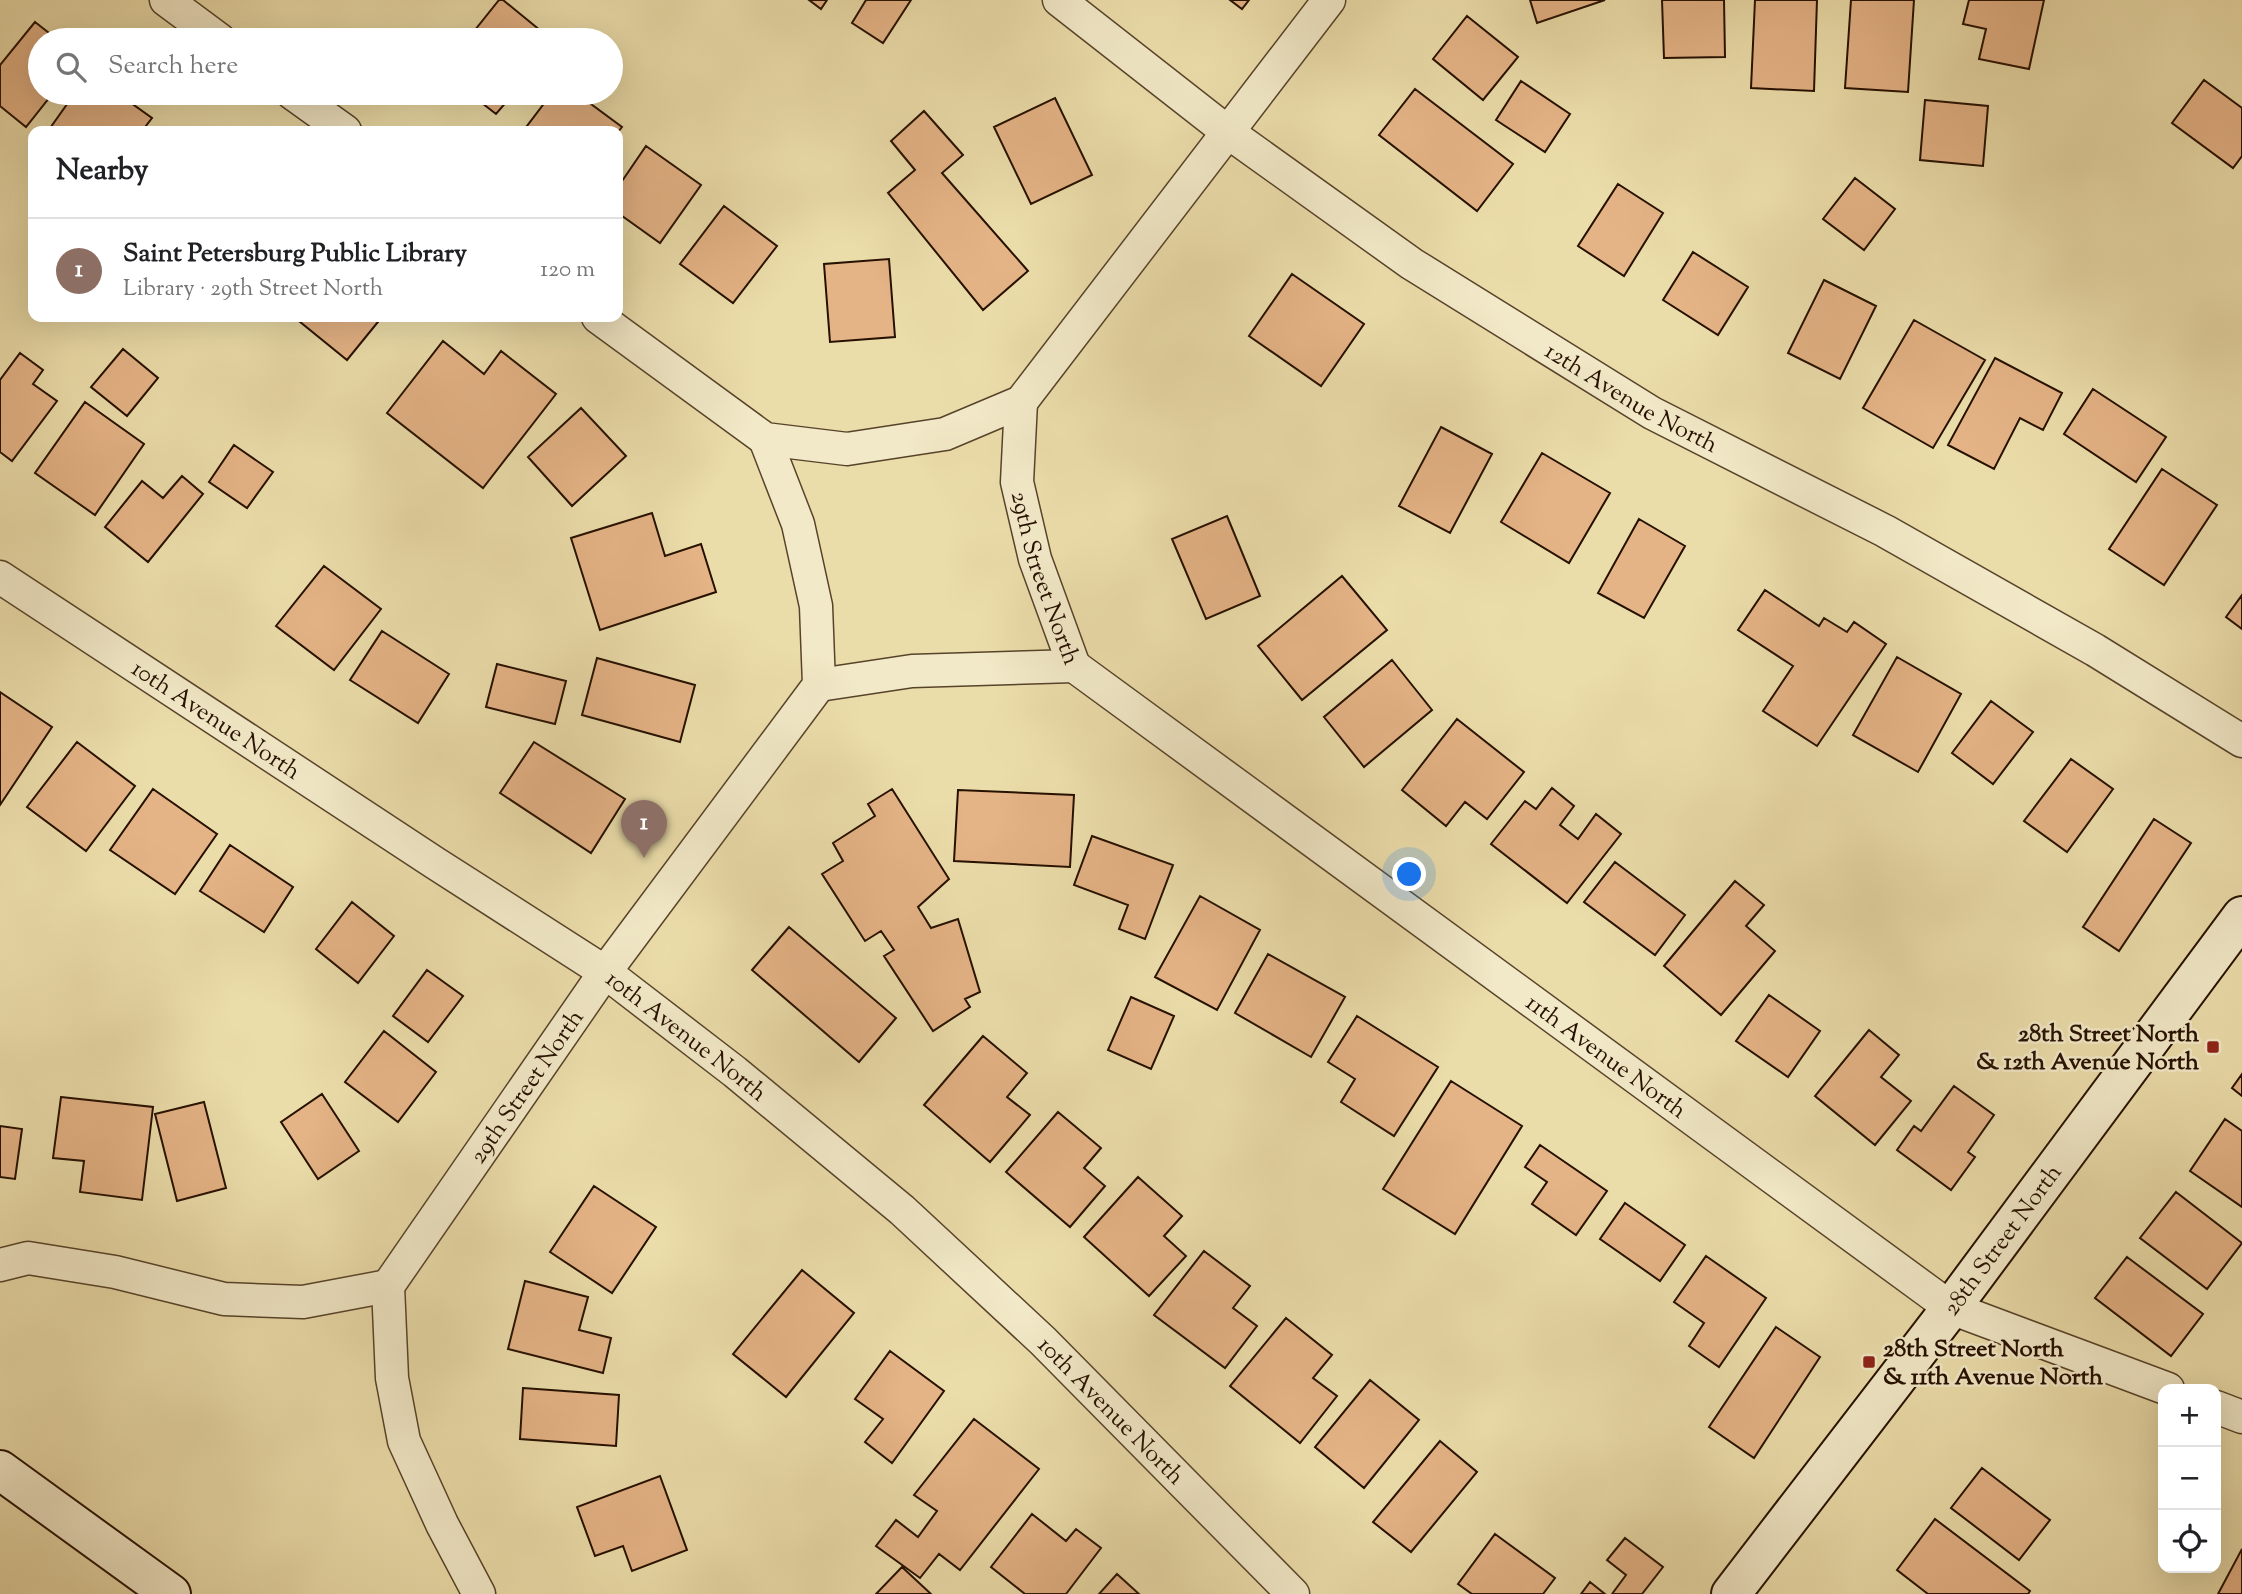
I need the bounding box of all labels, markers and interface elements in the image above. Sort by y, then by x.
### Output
search box [28,28,623,105]
icon: search [52,48,90,86]
text: Search here [108,48,238,85]
text: Nearby [56,150,148,193]
text: Saint Petersburg Public Library [123,236,467,273]
text: 1 [75,254,83,287]
text: 120 m [540,254,595,287]
text: Library · 29th Street North [123,273,383,306]
street label: 12th Avenue North [1537,335,1723,463]
street label: 29th Street North [1001,488,1087,670]
street label: 10th Avenue North [124,653,307,789]
pin: 1 [621,800,667,858]
your location [1392,857,1426,891]
street label: 10th Avenue North [598,963,774,1111]
street label: 11th Avenue North [1518,987,1693,1128]
street label: 29th Street North [462,1003,593,1171]
place label: 28th Street North & 12th Avenue North [1976,1018,2200,1080]
marker: 28th Street North & 12th Avenue North [2205,1039,2221,1055]
street label: 28th Street North [1936,1158,2071,1324]
street label: 10th Avenue North [1029,1330,1191,1494]
place label: 28th Street North & 11th Avenue North [1883,1333,2104,1395]
marker: 28th Street North & 11th Avenue North [1861,1354,1877,1370]
map controls [2158,1384,2221,1573]
button: + [2158,1384,2221,1447]
button: − [2158,1447,2221,1510]
button: locate [2158,1510,2221,1573]

